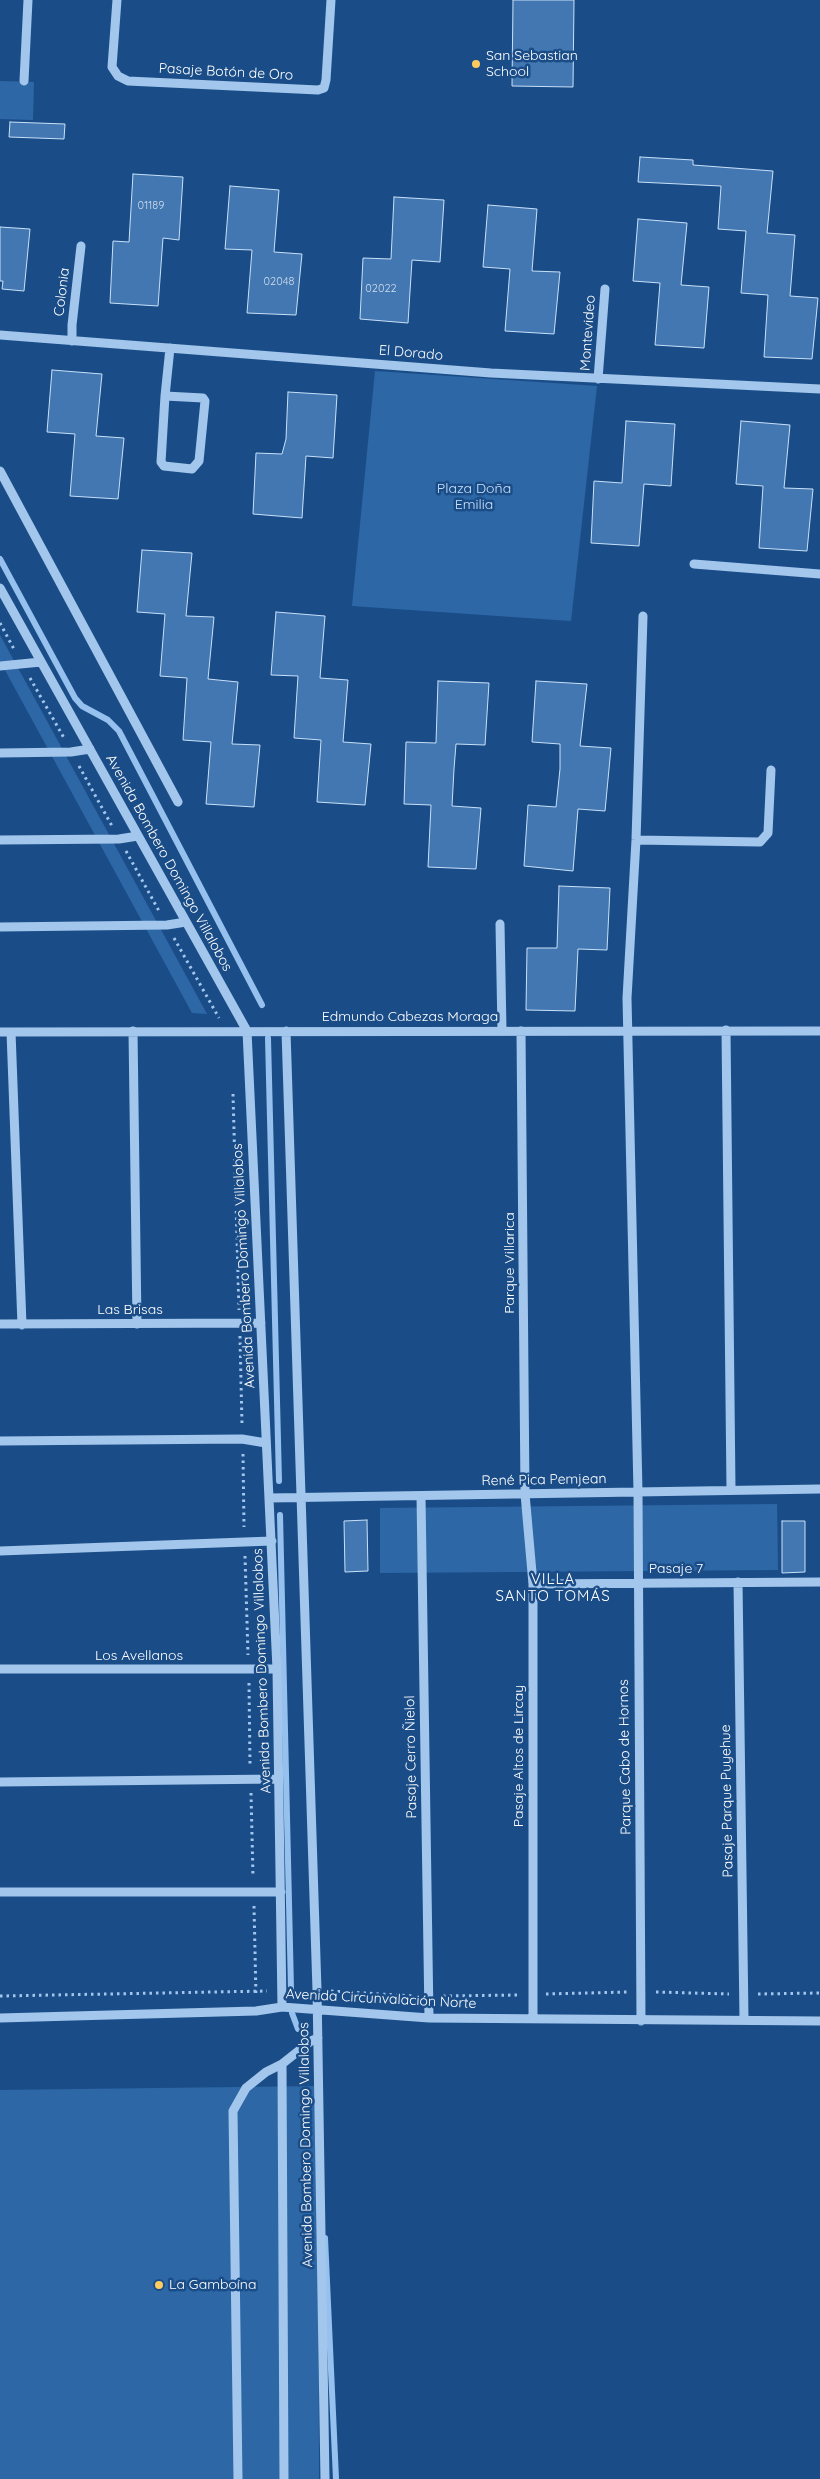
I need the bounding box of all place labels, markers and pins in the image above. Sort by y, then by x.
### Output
place label: San Sebastian School [486,48,578,80]
marker: San Sebastian School [470,58,482,70]
place label: La Gamboína [169,2277,256,2293]
marker: La Gamboína [153,2279,165,2291]

